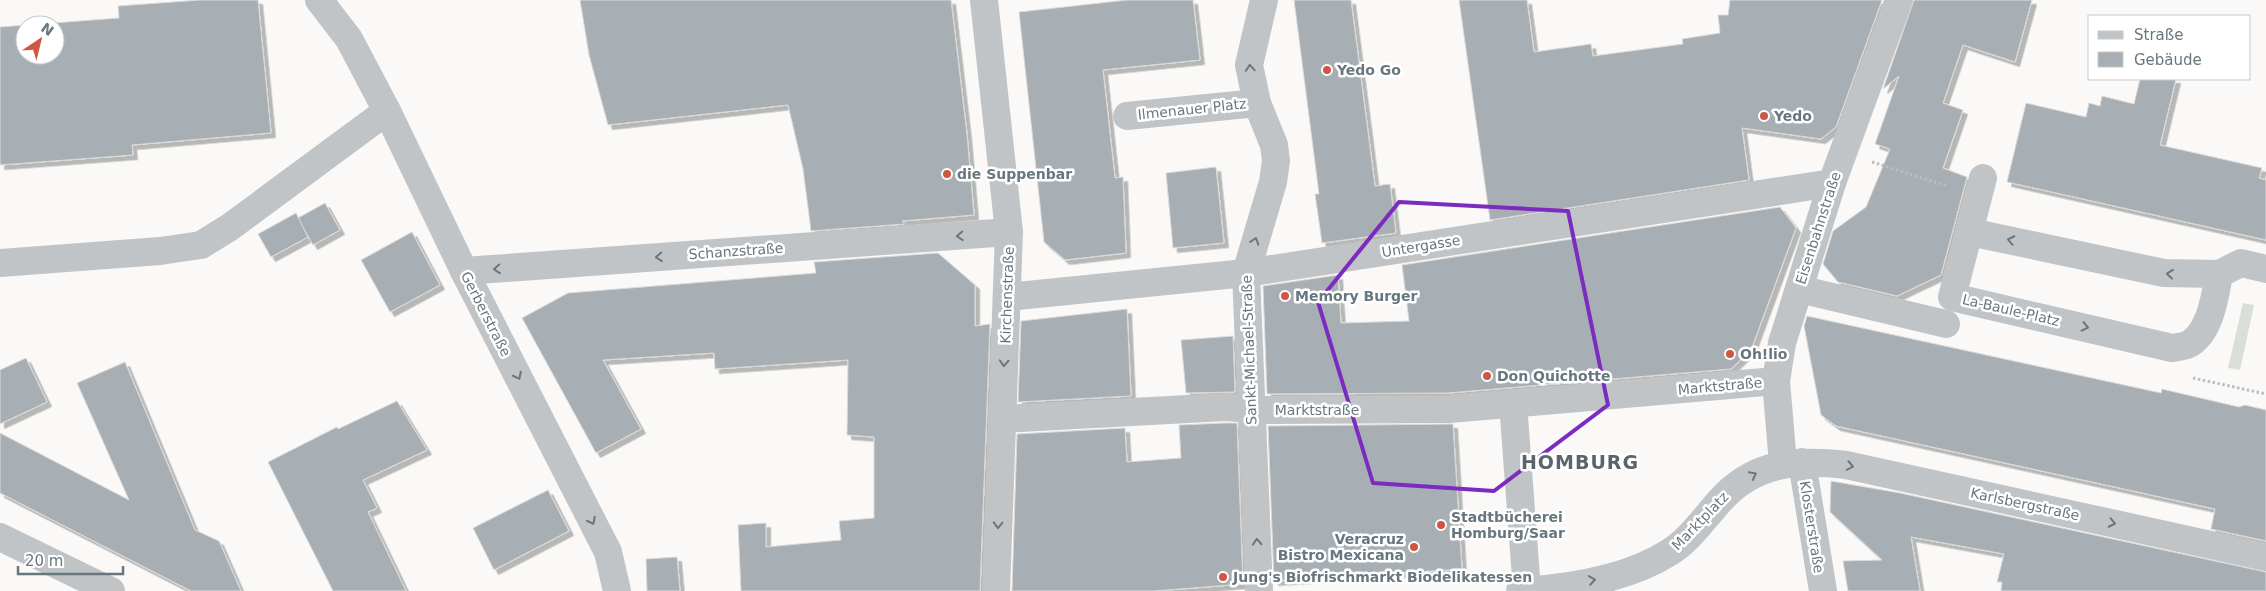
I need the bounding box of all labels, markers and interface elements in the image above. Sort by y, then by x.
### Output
north arrow [15,15,65,65]
legend [2088,15,2251,80]
text: N [38,19,57,39]
text: Straße [2134,26,2183,44]
text: Gebäude [2134,51,2202,69]
place label: Yedo Go [1336,62,1401,78]
one-way arrow [1245,64,1256,72]
marker: Yedo Go [1321,64,1333,76]
street label: Ilmenauer Platz [1137,95,1247,123]
place label: Yedo [1773,108,1812,124]
marker: Yedo [1758,110,1770,122]
place label: die Suppenbar [957,166,1072,182]
marker: die Suppenbar [941,168,953,180]
street label: Eisenbahnstraße [1792,170,1844,286]
one-way arrow [956,230,964,241]
street label: Untergasse [1381,232,1461,260]
one-way arrow [2007,236,2015,246]
one-way arrow [1249,238,1259,246]
street label: Schanzstraße [688,240,784,262]
street label: Kirchenstraße [997,246,1017,344]
one-way arrow [654,251,662,262]
one-way arrow [492,263,500,274]
street label: Gerberstraße [458,269,514,359]
one-way arrow [2166,269,2174,280]
street label: Sankt-Michael-Straße [1238,275,1260,425]
place label: Memory Burger [1295,288,1418,304]
marker: Memory Burger [1279,290,1291,302]
street label: La-Baule-Platz [1961,291,2061,329]
one-way arrow [2080,322,2089,332]
place label: Oh!lio [1740,346,1788,362]
marker: Oh!lio [1724,348,1736,360]
one-way arrow [999,359,1010,367]
place label: Don Quichotte [1497,368,1611,384]
marker: Don Quichotte [1481,370,1493,382]
one-way arrow [512,371,522,380]
street label: Marktstraße [1677,374,1763,398]
street label: Marktstraße [1275,402,1359,418]
district label: HOMBURG [1521,451,1639,473]
one-way arrow [1846,460,1855,471]
one-way arrow [1748,471,1757,481]
street label: Klosterstraße [1797,480,1827,574]
street label: Karlsbergstraße [1969,485,2081,523]
street label: Marktplatz [1668,489,1732,553]
place label: Stadtbücherei Homburg/Saar [1451,509,1565,541]
one-way arrow [586,516,596,525]
one-way arrow [2107,517,2116,528]
marker: Stadtbücherei Homburg/Saar [1435,519,1447,531]
one-way arrow [993,522,1003,530]
place label: Veracruz Bistro Mexicana [1278,531,1404,563]
one-way arrow [1251,538,1262,546]
marker: Veracruz Bistro Mexicana [1408,541,1420,553]
scale bar [18,544,122,576]
text: 20 m [25,552,63,570]
place label: Jung's Biofrischmarkt Biodelikatessen [1232,569,1532,585]
marker: Jung's Biofrischmarkt Biodelikatessen [1217,571,1229,583]
one-way arrow [1588,576,1597,586]

